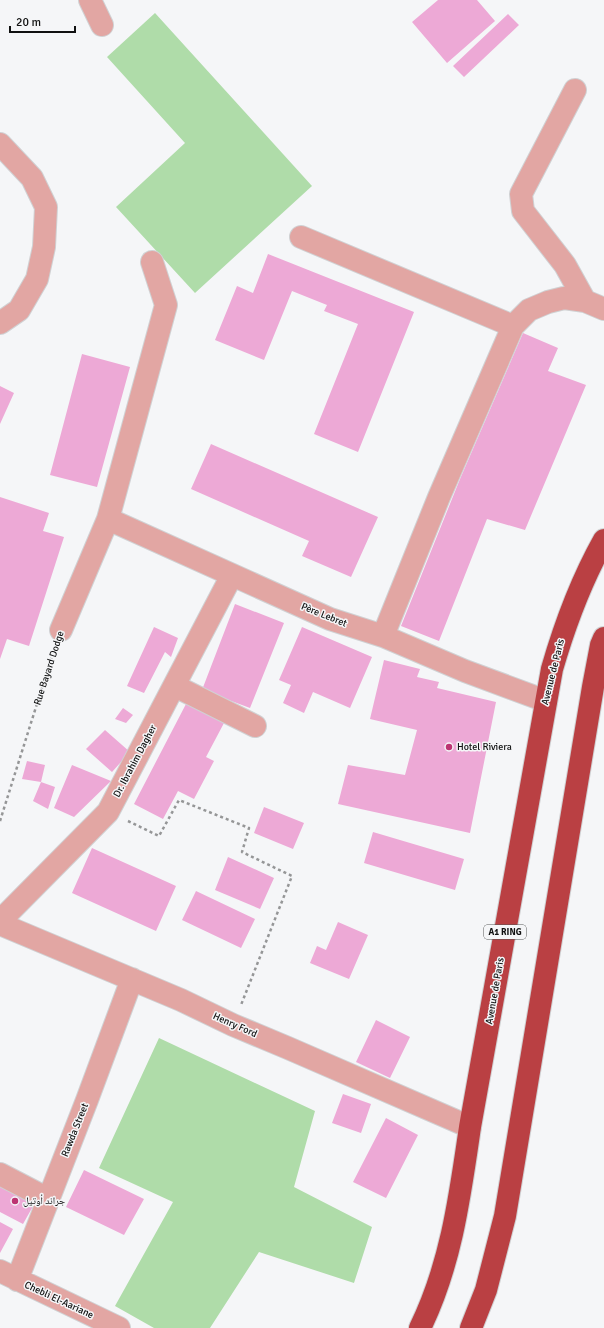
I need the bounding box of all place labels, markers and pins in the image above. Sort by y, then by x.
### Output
place label: Hotel Riviera [457,741,512,753]
marker: Hotel Riviera [444,742,454,752]
place label: جراند أوتيل [23,1194,66,1207]
marker: جراند أوتيل [10,1196,20,1206]

